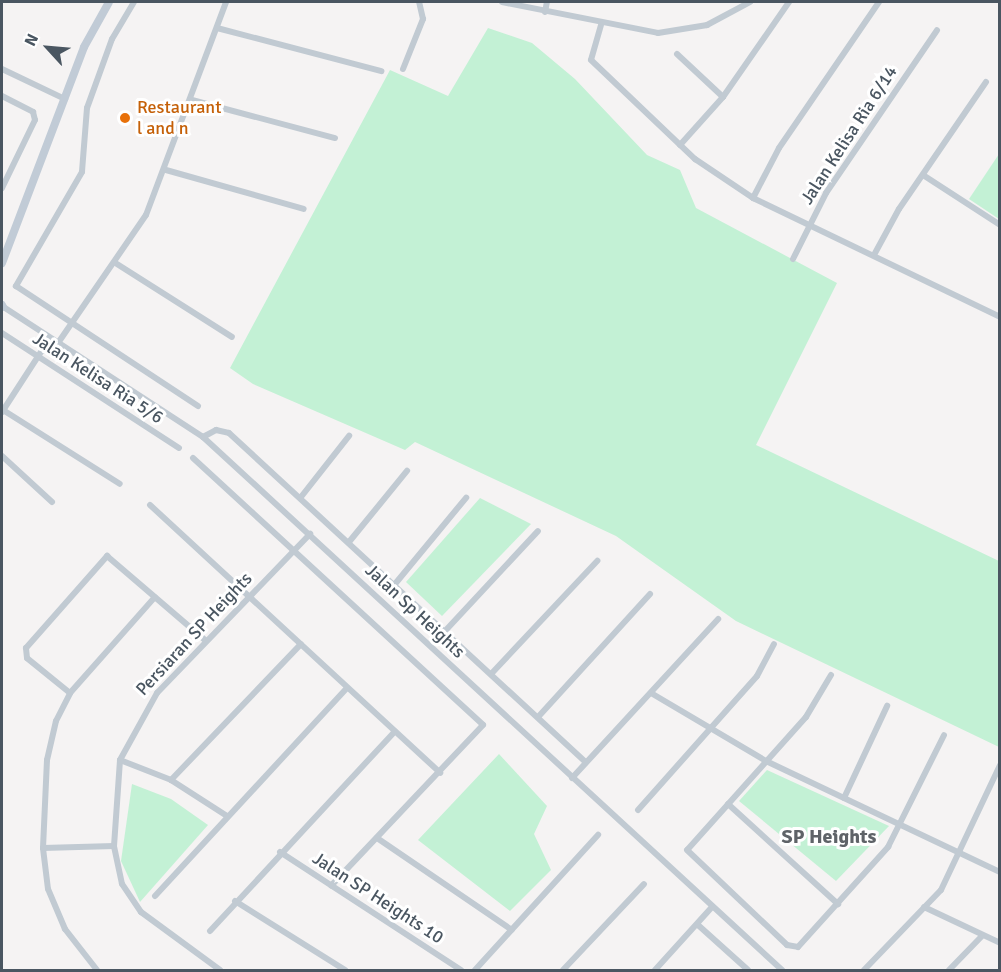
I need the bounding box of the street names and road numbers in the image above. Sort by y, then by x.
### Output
street label: Jalan Kelisa Ria 6/14 [796,62,902,208]
street label: Jalan Kelisa Ria 5/6 [29,328,167,428]
street label: Jalan Sp Heights [361,559,469,663]
street label: Persiaran SP Heights [131,568,257,700]
street label: Jalan SP Heights 10 [308,848,448,948]

